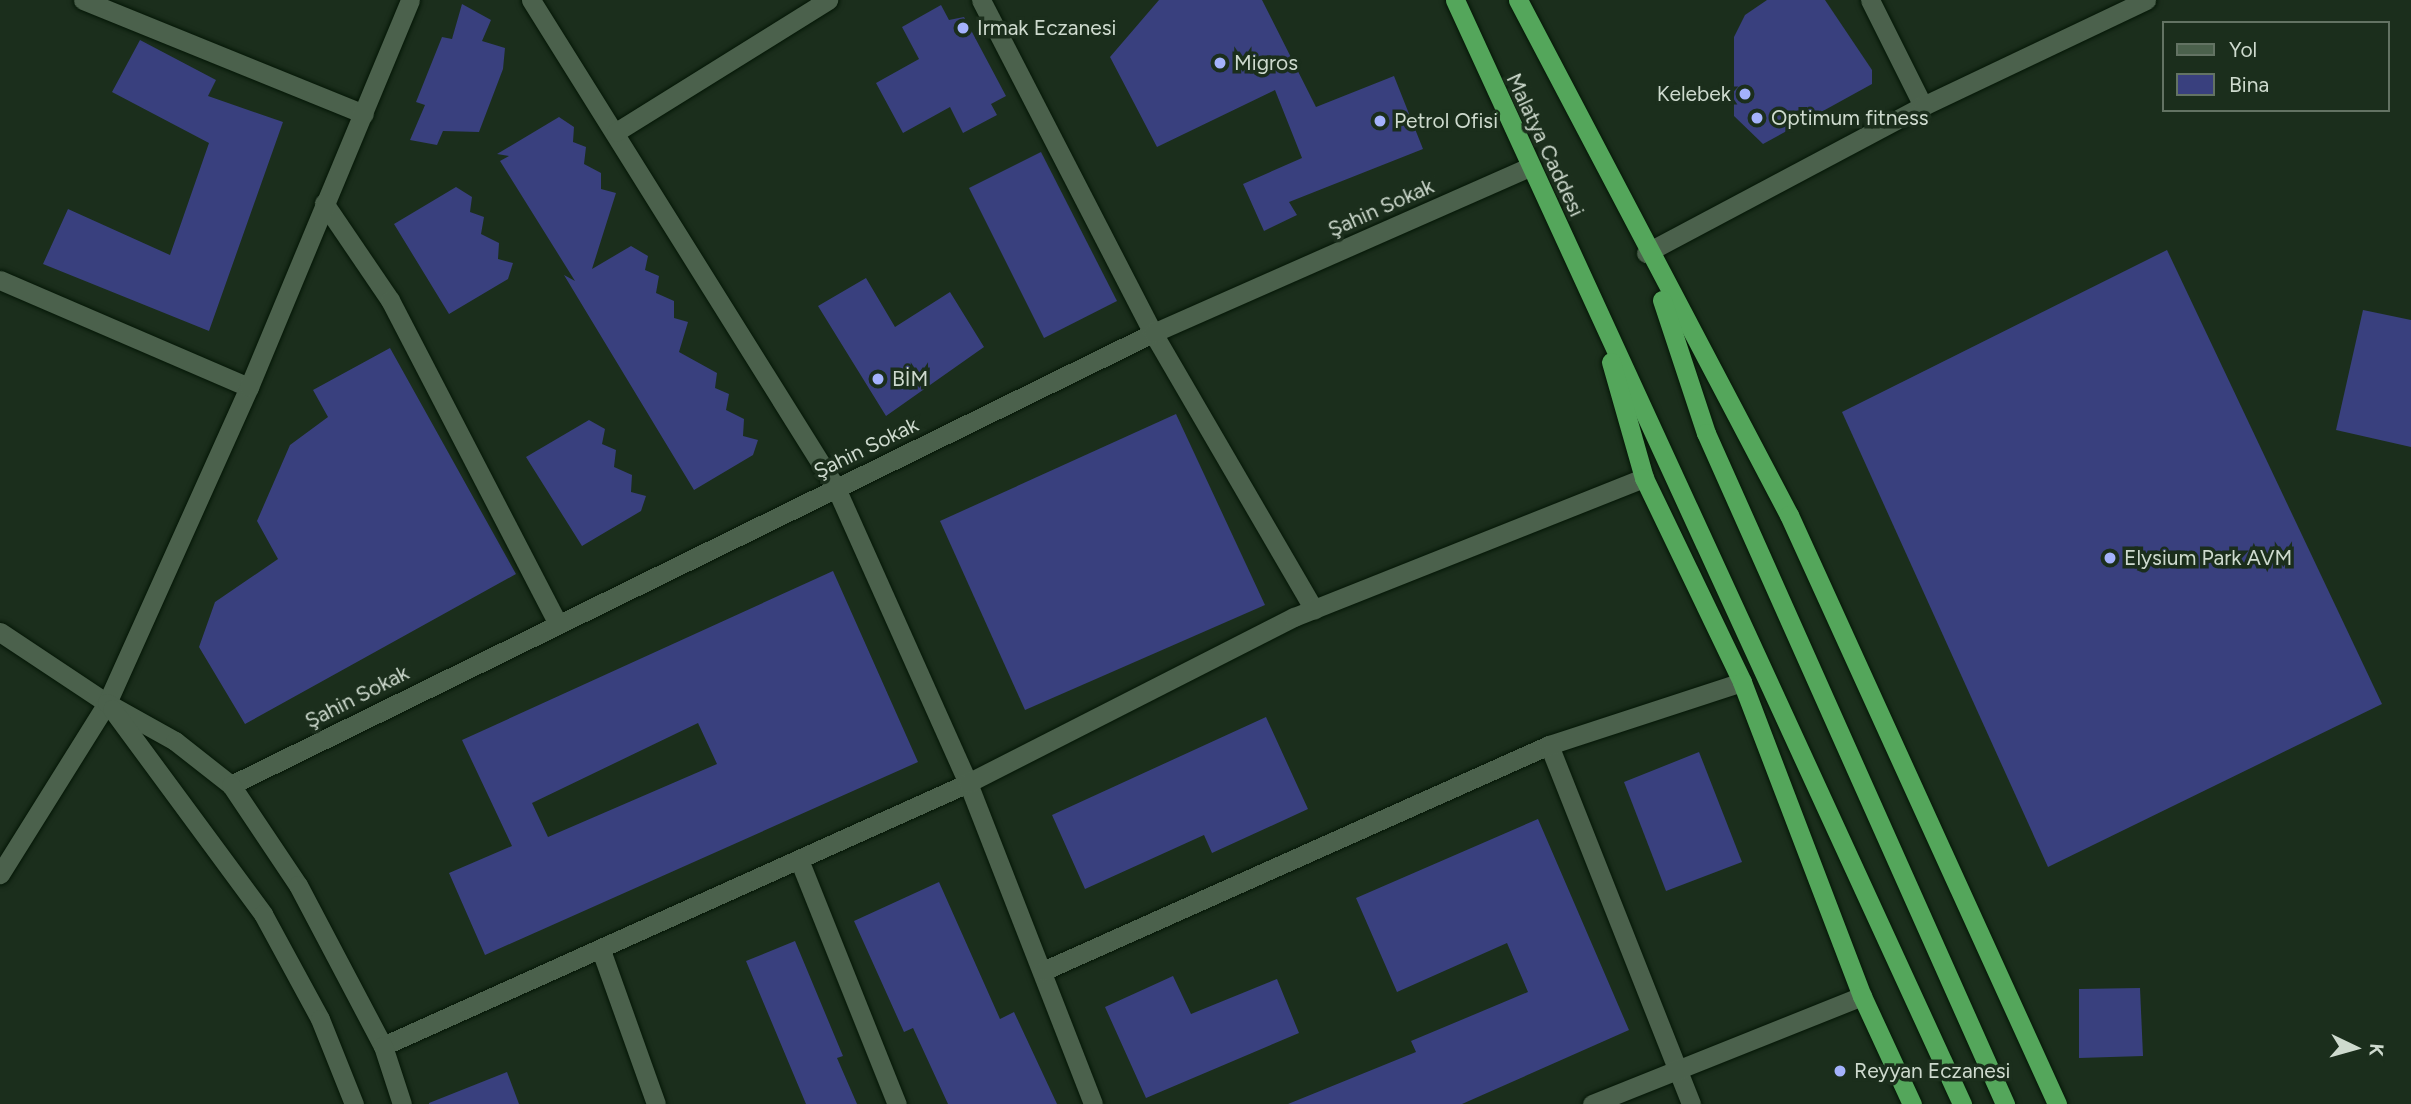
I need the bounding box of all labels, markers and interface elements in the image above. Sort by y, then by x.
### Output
place label: Irmak Eczanesi [977,15,1116,41]
marker: Irmak Eczanesi [955,20,971,36]
legend [2162,21,2390,112]
text: Yol [2229,37,2257,62]
place label: Migros [1234,50,1298,76]
marker: Migros [1212,55,1228,71]
street label: Malatya Caddesi [1501,69,1589,221]
text: Bina [2229,72,2269,97]
place label: Kelebek [1657,81,1731,107]
marker: Kelebek [1737,86,1753,102]
place label: Optimum fitness [1771,105,1928,131]
place label: Petrol Ofisi [1394,108,1498,134]
marker: Optimum fitness [1749,110,1765,126]
marker: Petrol Ofisi [1372,113,1388,129]
street label: Şahin Sokak [1324,174,1438,242]
place label: BİM [892,366,928,392]
marker: BİM [870,371,886,387]
street label: Şahin Sokak [810,412,922,484]
place label: Elysium Park AVM [2124,545,2292,571]
marker: Elysium Park AVM [2102,550,2118,566]
street label: Şahin Sokak [301,660,413,734]
north arrow [2320,1013,2390,1083]
text: K [2364,1043,2388,1057]
place label: Reyyan Eczanesi [1854,1058,2010,1084]
marker: Reyyan Eczanesi [1832,1063,1848,1079]

